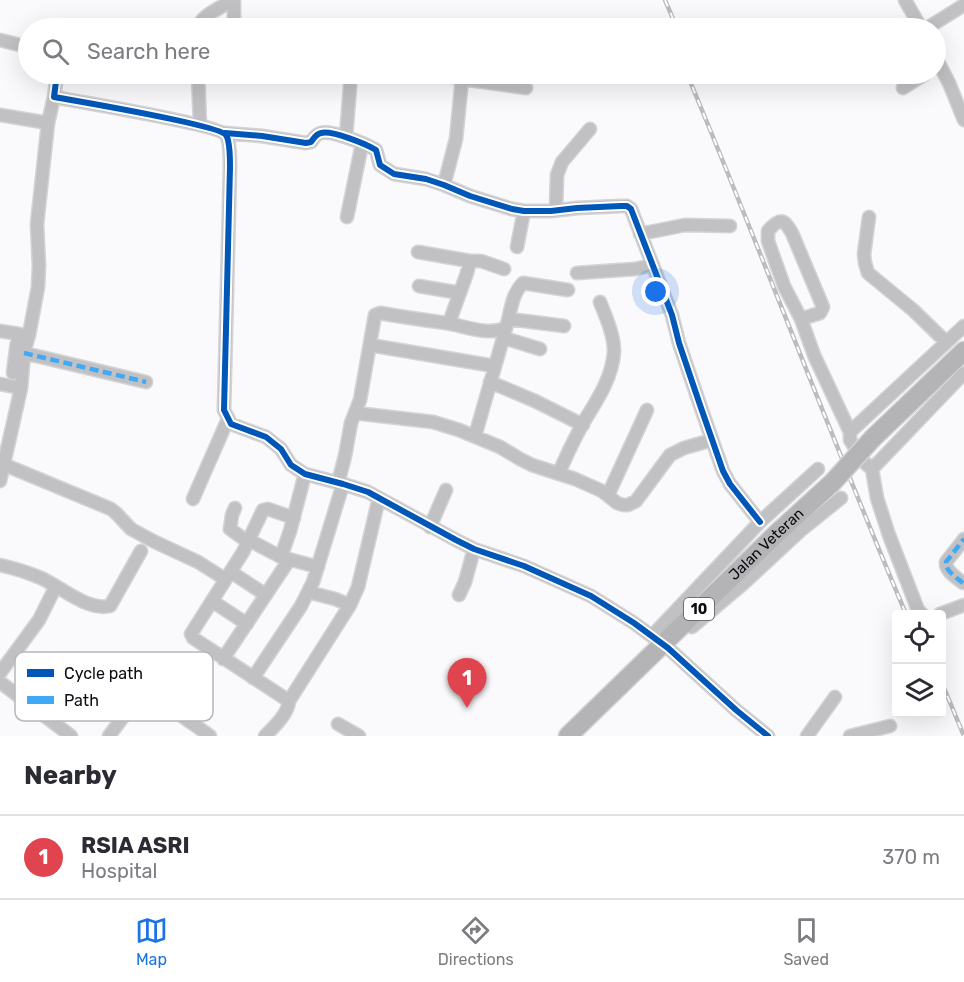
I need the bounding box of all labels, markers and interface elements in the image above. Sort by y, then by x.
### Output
search box [18,18,946,84]
icon: search [39,35,72,68]
text: Search here [87,38,210,65]
your location [641,277,670,306]
street label: Jalan Veteran [725,504,808,584]
road number: 10 [684,598,714,620]
map controls [892,610,946,718]
button: locate [892,610,946,664]
legend [15,652,213,721]
pin: 1 [448,658,486,708]
text: Cycle path [64,664,143,683]
button: layers [892,664,946,718]
text: Path [64,691,99,710]
text: Nearby [24,760,117,791]
text: RSIA ASRI [81,832,190,859]
text: 1 [39,845,48,869]
text: 370 m [882,845,940,869]
text: Hospital [81,859,157,883]
tab: Map [135,914,168,969]
tab: Directions [438,914,514,969]
tab: Saved [783,914,829,969]

